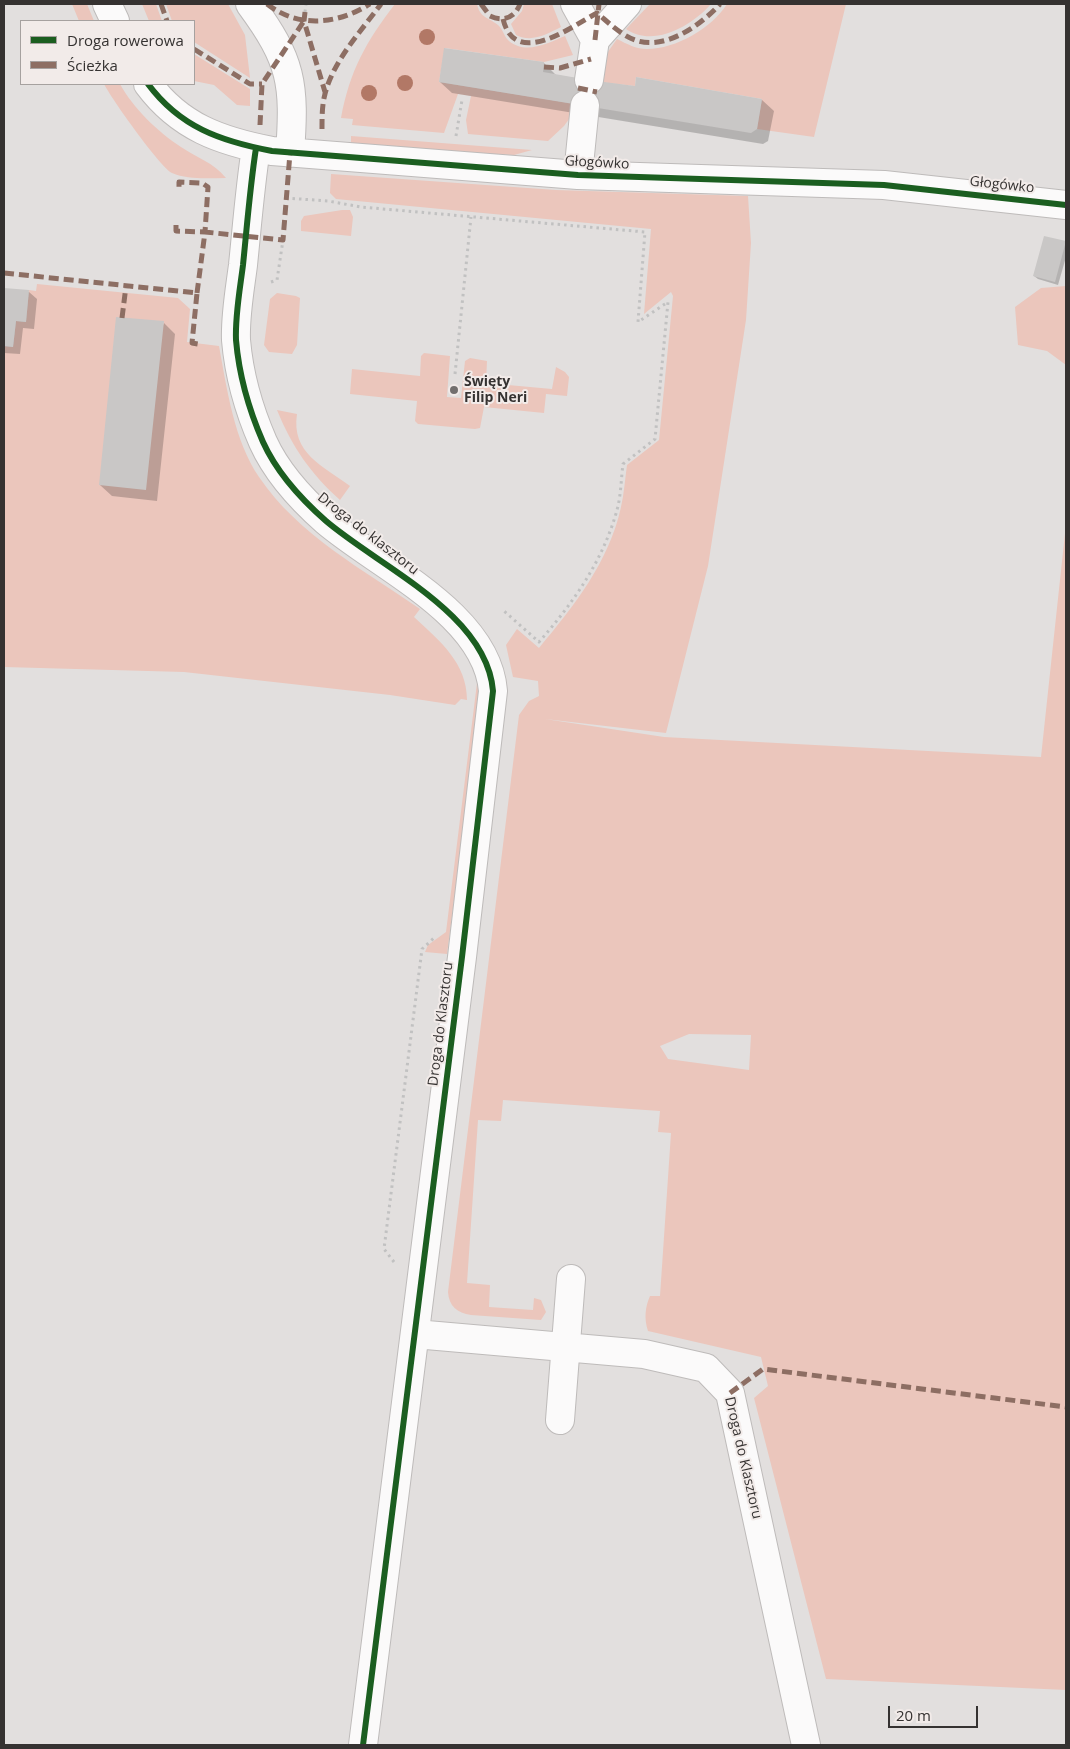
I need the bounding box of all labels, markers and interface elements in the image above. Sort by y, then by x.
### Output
legend [20,20,195,85]
text: Droga rowerowa [67,30,184,50]
text: Ścieżka [67,55,118,75]
street label: Głogówko [564,153,630,173]
street label: Głogówko [969,173,1035,197]
place label: Święty Filip Neri [464,374,527,407]
marker: Święty Filip Neri [448,384,460,396]
street label: Droga do klasztoru [314,489,422,579]
street label: Droga do Klasztoru [425,961,457,1087]
street label: Droga do Klasztoru [721,1395,765,1521]
scale bar [890,1696,980,1728]
text: 20 m [896,1705,931,1725]

